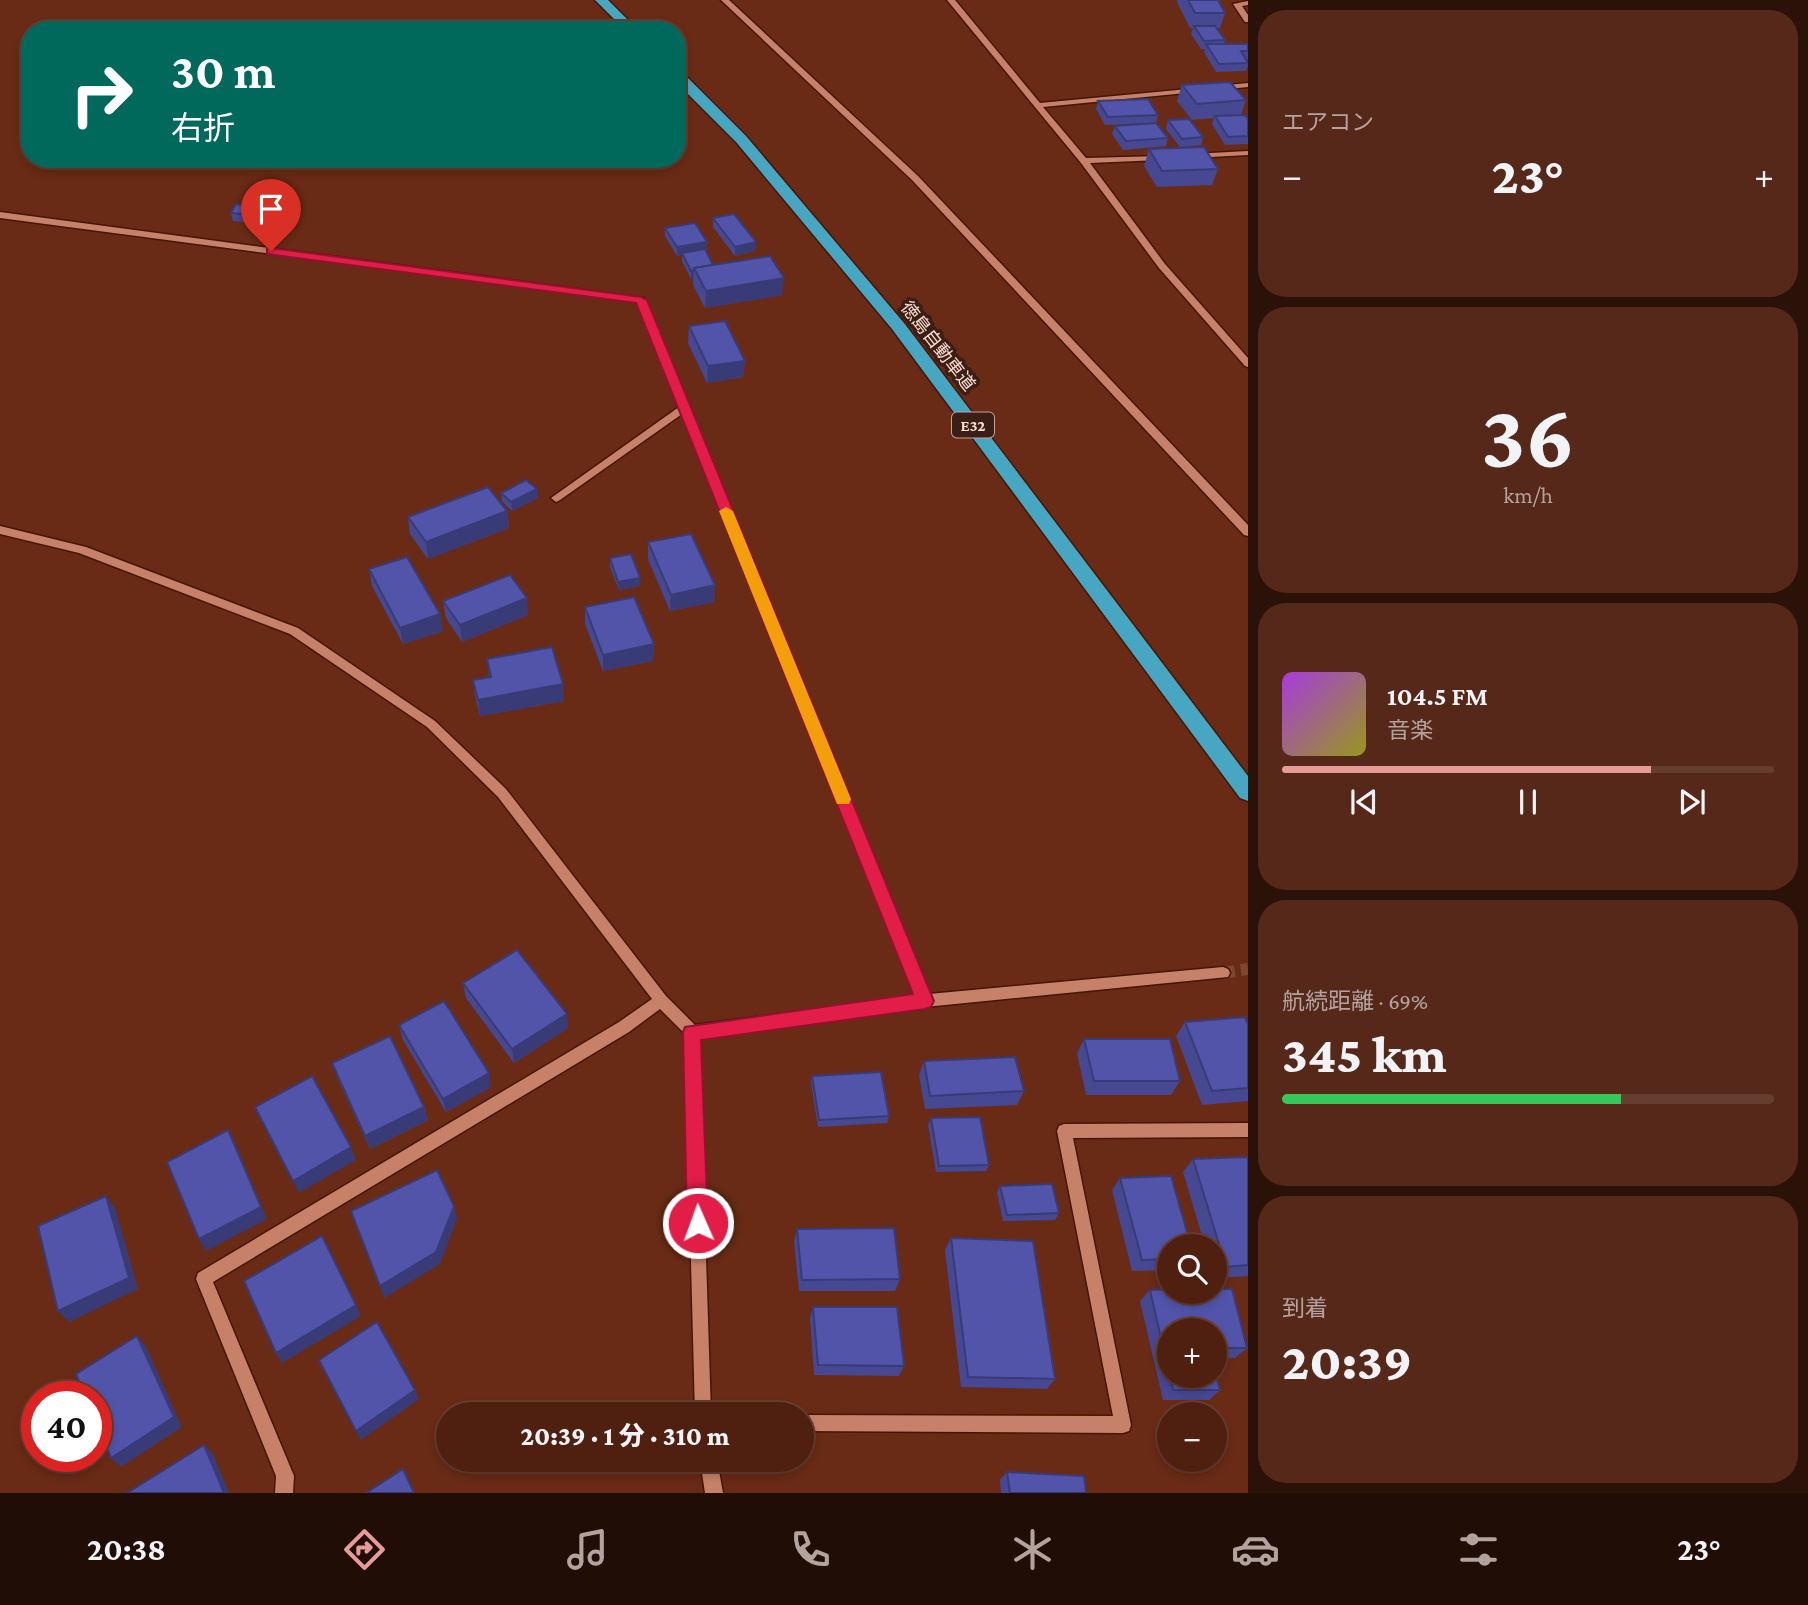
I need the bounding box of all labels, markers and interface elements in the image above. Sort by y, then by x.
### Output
text: 30 m [171,44,276,99]
icon: right [56,49,147,140]
text: エアコン [1282,109,1374,135]
text: 右折 [171,110,235,146]
text: 23° [1492,146,1564,204]
text: − [1282,154,1302,196]
text: + [1754,154,1774,196]
pin [241,179,301,251]
icon: arrive [252,190,290,228]
street label: 徳島自動車道 [897,297,979,395]
text: 36 [1481,385,1575,487]
road number: E32 [952,412,994,438]
text: km/h [1503,482,1553,508]
text: 104.5 FM [1387,682,1488,711]
text: 音楽 [1387,717,1433,743]
icon: previous [1345,783,1383,821]
icon: pause [1509,783,1547,821]
icon: next [1673,783,1711,821]
text: 航続距離 · 69% [1282,988,1428,1014]
text: 345 km [1282,1025,1446,1083]
position arrow [661,1186,735,1260]
map controls [1157,1234,1227,1472]
button: search [1157,1234,1227,1304]
text: 到着 [1282,1295,1328,1321]
button: + [1157,1318,1227,1388]
text: 20:39 [1282,1332,1412,1390]
speed limit sign: 40 [21,1381,112,1472]
button: − [1157,1402,1227,1472]
text: 20:39 · 1 分 · 310 m [520,1422,730,1451]
icon: directions [340,1525,389,1574]
icon: music [563,1525,612,1574]
icon: phone [786,1525,835,1574]
icon: climate [1008,1525,1057,1574]
icon: car [1231,1525,1280,1574]
icon: filters [1454,1525,1503,1574]
text: 20:38 [87,1531,166,1567]
text: 23° [1677,1531,1721,1567]

